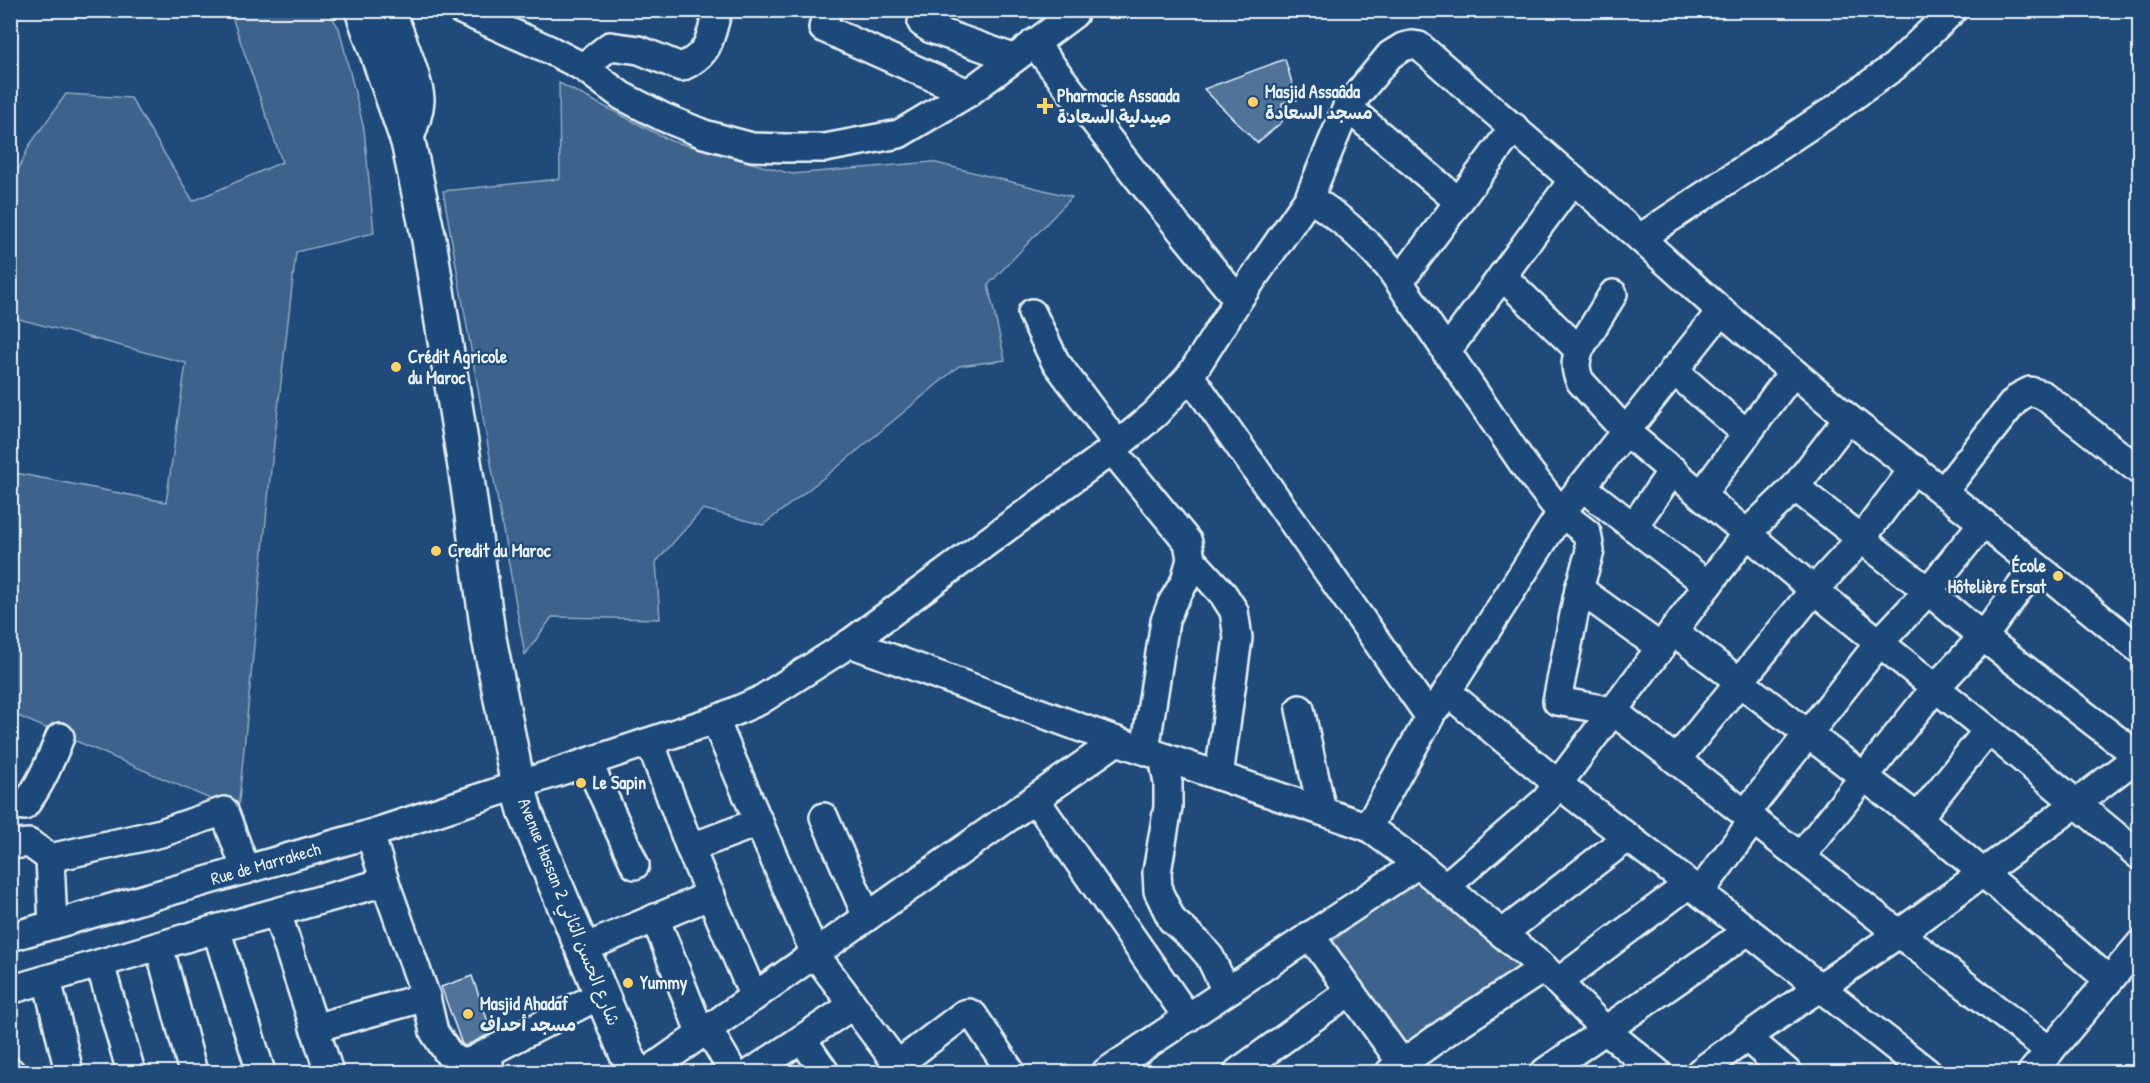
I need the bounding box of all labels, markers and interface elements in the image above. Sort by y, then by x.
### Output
place label: Masjid Assaâda مسجد السعادة [1265,79,1373,125]
place label: Pharmacie Assaada صيدلية السعادة [1057,83,1181,129]
marker: Masjid Assaâda مسجد السعادة [1246,95,1260,109]
marker: Pharmacie Assaada صيدلية السعادة [1038,99,1052,113]
place label: Crédit Agricole du Maroc [408,344,508,390]
marker: Crédit Agricole du Maroc [389,360,403,374]
place label: Credit du Maroc [448,538,552,563]
marker: Credit du Maroc [429,544,443,558]
place label: École Hôtelière Ersat [1948,553,2047,599]
marker: École Hôtelière Ersat [2051,569,2065,583]
place label: Le Sapin [593,770,646,796]
marker: Le Sapin [574,776,588,790]
street label: Avenue Hassan 2 شارع الحسن الثاني [509,794,627,1031]
street label: Rue de Marrakech [208,836,324,891]
place label: Yummy [640,970,688,996]
marker: Yummy [621,976,635,990]
place label: Masjid Ahadaf مسجد أحداف [480,991,576,1037]
marker: Masjid Ahadaf مسجد أحداف [461,1007,475,1021]

